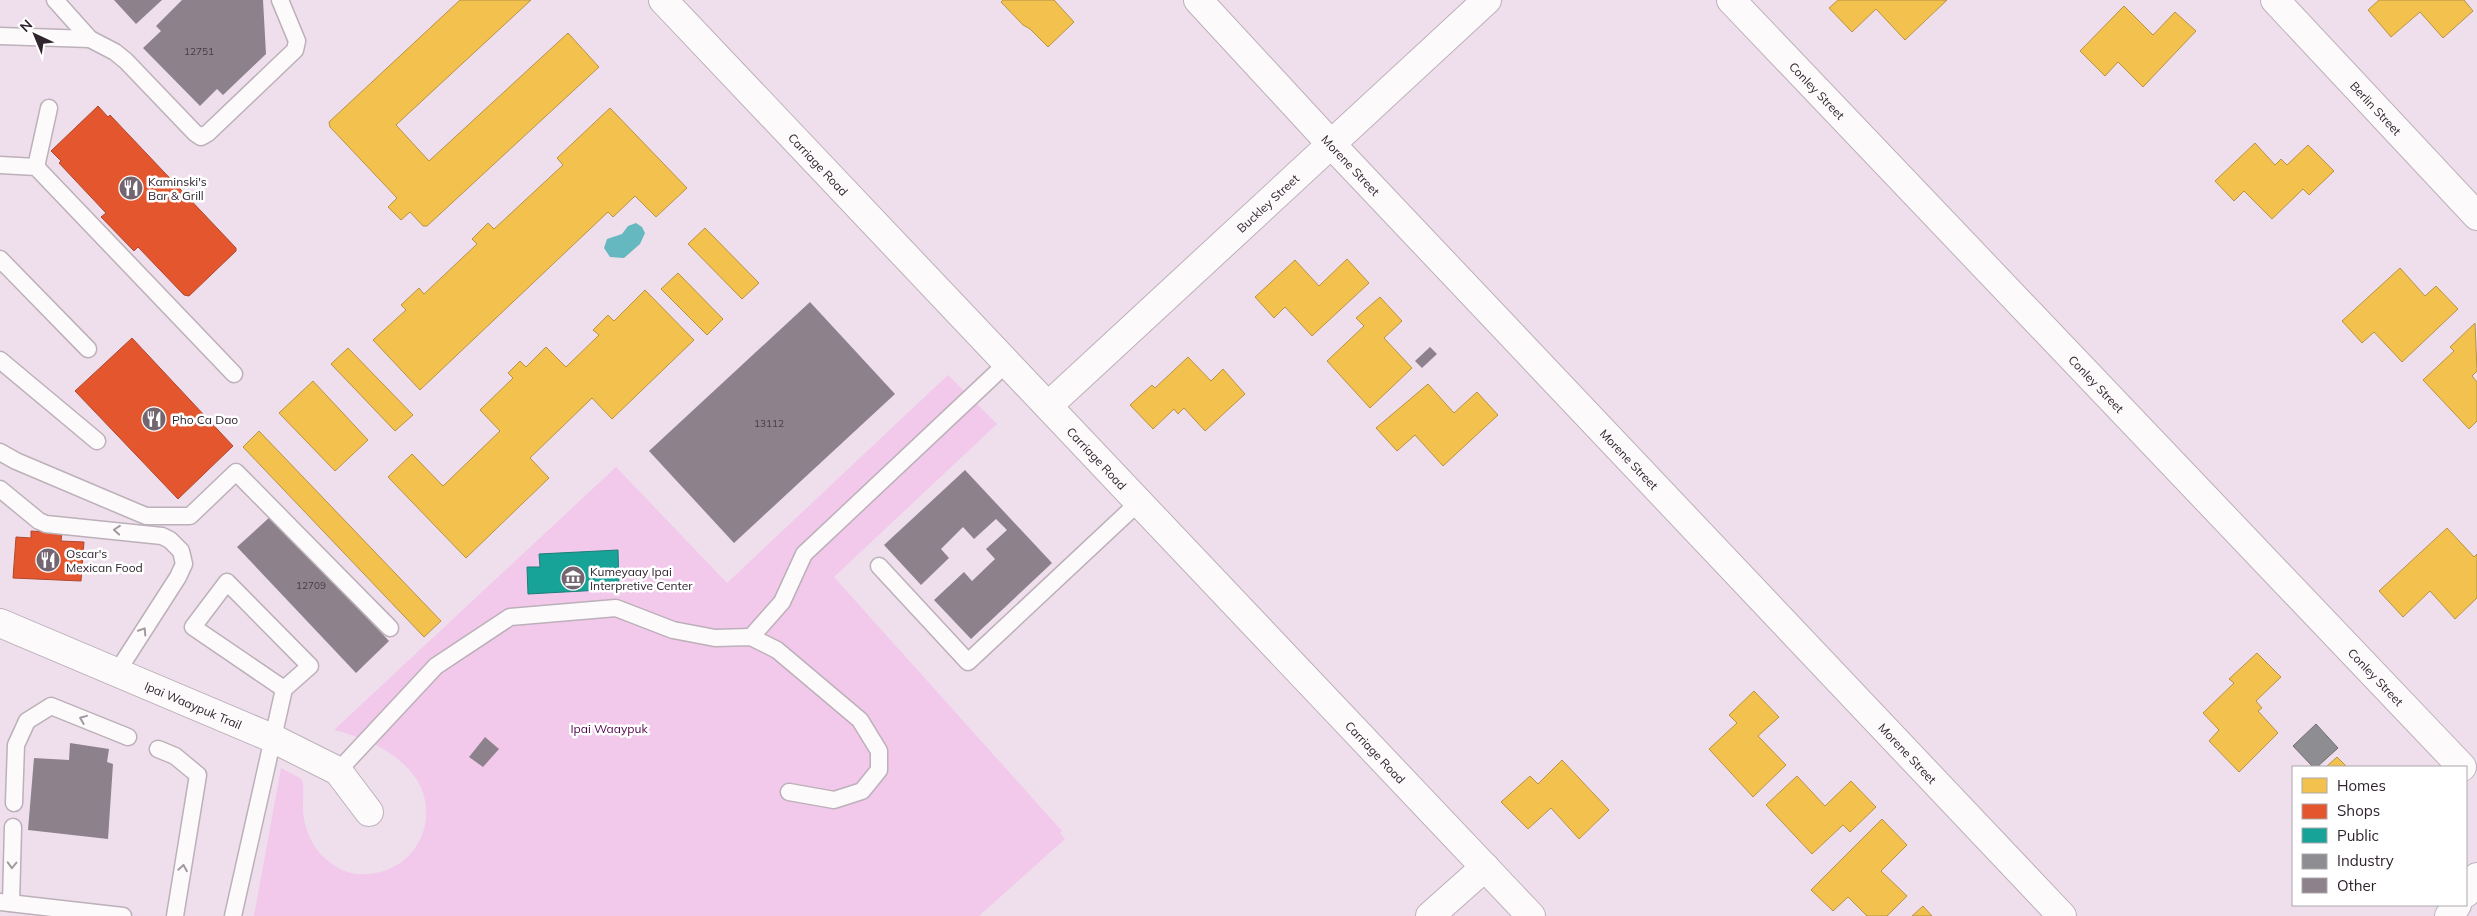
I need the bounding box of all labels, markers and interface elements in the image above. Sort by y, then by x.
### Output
north arrow [10,10,60,60]
text: N [16,16,36,36]
house number: 12751 [184,45,214,58]
street label: Conley Street [1786,59,1848,122]
street label: Berlin Street [2347,78,2405,138]
street label: Carriage Road [785,130,852,198]
street label: Morene Street [1319,132,1383,198]
street label: Buckley Street [1233,171,1302,235]
place label: Kaminski's Bar & Grill [148,174,207,203]
restaurant icon: Kaminski's Bar & Grill [118,175,144,201]
street label: Conley Street [2066,352,2128,416]
restaurant icon: Pho Ca Dao [141,406,167,432]
place label: Pho Ca Dao [172,412,238,427]
house number: 13112 [754,417,784,430]
street label: Carriage Road [1064,424,1130,492]
street label: Morene Street [1597,426,1662,493]
one-way arrow [113,525,121,536]
place label: Oscar's Mexican Food [66,546,143,575]
restaurant icon: Oscar's Mexican Food [35,547,61,573]
place label: Kumeyaay Ipai Interpretive Center [590,564,693,593]
museum icon: Kumeyaay Ipai Interpretive Center [560,565,586,591]
house number: 12709 [296,579,326,592]
one-way arrow [137,628,146,637]
street label: Conley Street [2345,645,2407,709]
street label: Ipai Waaypuk Trail [143,678,244,732]
one-way arrow [79,715,88,725]
street label: Carriage Road [1343,718,1409,786]
street label: Morene Street [1876,720,1940,787]
park label: Ipai Waaypuk [570,721,648,736]
legend [2292,766,2467,906]
text: Homes [2337,776,2386,795]
text: Shops [2337,801,2380,820]
text: Public [2337,826,2379,845]
text: Industry [2337,851,2394,870]
one-way arrow [7,861,18,869]
one-way arrow [177,864,188,872]
text: Other [2337,876,2377,895]

